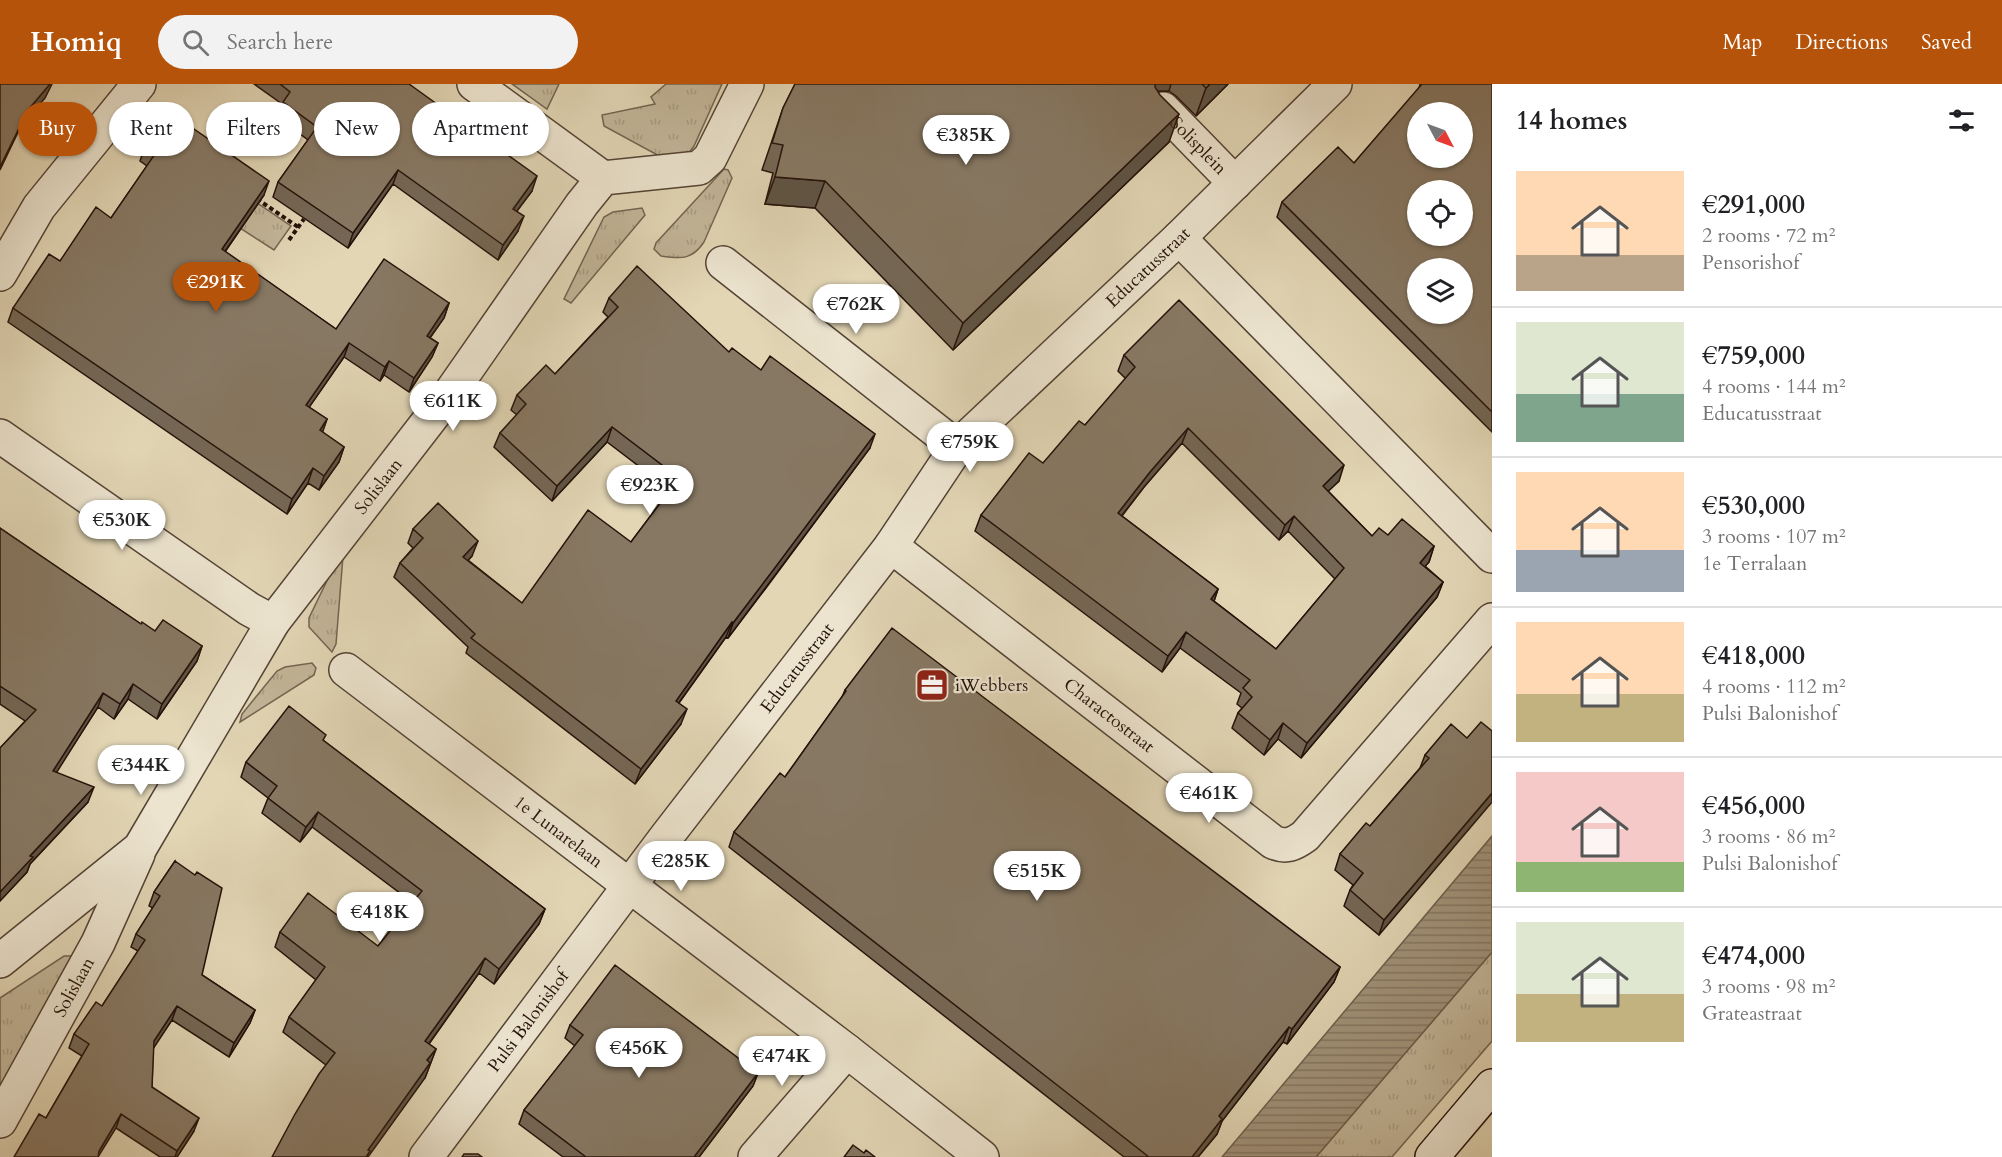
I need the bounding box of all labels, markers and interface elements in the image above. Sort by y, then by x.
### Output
search box [158,15,578,69]
text: Homiq [30,23,122,61]
icon: search [179,26,212,59]
text: Search here [227,27,333,57]
text: Map [1722,28,1762,57]
text: Directions [1795,28,1888,57]
text: Saved [1921,28,1972,57]
chip: Buy [18,102,97,156]
chip: Rent [109,102,194,156]
chip: Filters [206,102,302,156]
chip: New [314,102,400,156]
chip: Apartment [412,102,549,156]
north arrow [1407,102,1473,168]
map controls [1407,102,1473,324]
text: 14 homes [1516,103,1627,138]
icon: filters [1945,104,1978,137]
street label: Solisplein [1164,111,1233,181]
pin: €385K [924,115,1008,166]
text: €385K [937,121,995,148]
button: locate [1407,180,1473,246]
text: €291,000 [1702,187,1805,222]
icon: home [1564,195,1636,267]
street label: Educatusstraat [1100,221,1196,313]
text: 2 rooms · 72 m² [1702,222,1835,249]
text: Pensorishof [1702,249,1799,276]
button: layers [1407,258,1473,324]
pin: €291K [174,262,258,313]
text: €291K [187,268,245,295]
pin: €762K [814,284,898,335]
text: €762K [827,290,885,317]
text: €759,000 [1702,338,1805,373]
icon: home [1564,346,1636,418]
text: 4 rooms · 144 m² [1702,373,1846,400]
pin: €611K [411,381,495,432]
text: €611K [424,387,482,414]
text: Educatusstraat [1702,400,1822,427]
pin: €759K [928,422,1012,473]
text: €759K [941,428,999,455]
street label: Solislaan [348,452,408,519]
pin: €923K [608,465,692,516]
text: €923K [621,471,679,498]
text: €530,000 [1702,488,1805,523]
icon: home [1564,496,1636,568]
pin: €530K [80,500,164,551]
text: €530K [93,506,151,533]
text: 3 rooms · 107 m² [1702,523,1846,550]
text: 1e Terralaan [1702,550,1807,577]
street label: Educatusstraat [754,617,840,718]
text: €418,000 [1702,638,1805,673]
icon: home [1564,646,1636,718]
office icon: iWebbers [914,667,950,703]
street label: Charactostraat [1058,672,1160,759]
place label: iWebbers [955,673,1028,698]
text: 4 rooms · 112 m² [1702,673,1846,700]
text: Pulsi Balonishof [1702,700,1837,727]
pin: €344K [99,745,183,796]
text: €344K [112,751,170,778]
pin: €461K [1167,773,1251,824]
text: €461K [1180,779,1238,806]
text: €456,000 [1702,788,1805,823]
street label: 1e Lunarelaan [509,790,609,874]
icon: home [1564,796,1636,868]
text: 3 rooms · 86 m² [1702,823,1835,850]
pin: €285K [639,841,723,892]
text: €285K [652,847,710,874]
text: Pulsi Balonishof [1702,850,1837,877]
pin: €515K [995,851,1079,902]
text: €515K [1008,857,1066,884]
pin: €418K [338,892,422,943]
text: €418K [351,898,409,925]
text: €474,000 [1702,938,1805,973]
icon: home [1564,946,1636,1018]
street label: Solislaan [47,952,101,1021]
street label: Pulsi Balonishof [481,962,577,1077]
text: 3 rooms · 98 m² [1702,973,1835,1000]
text: Grateastraat [1702,1000,1802,1027]
pin: €456K [597,1028,681,1079]
text: €456K [610,1034,668,1061]
pin: €474K [740,1036,824,1087]
text: €474K [753,1042,811,1069]

